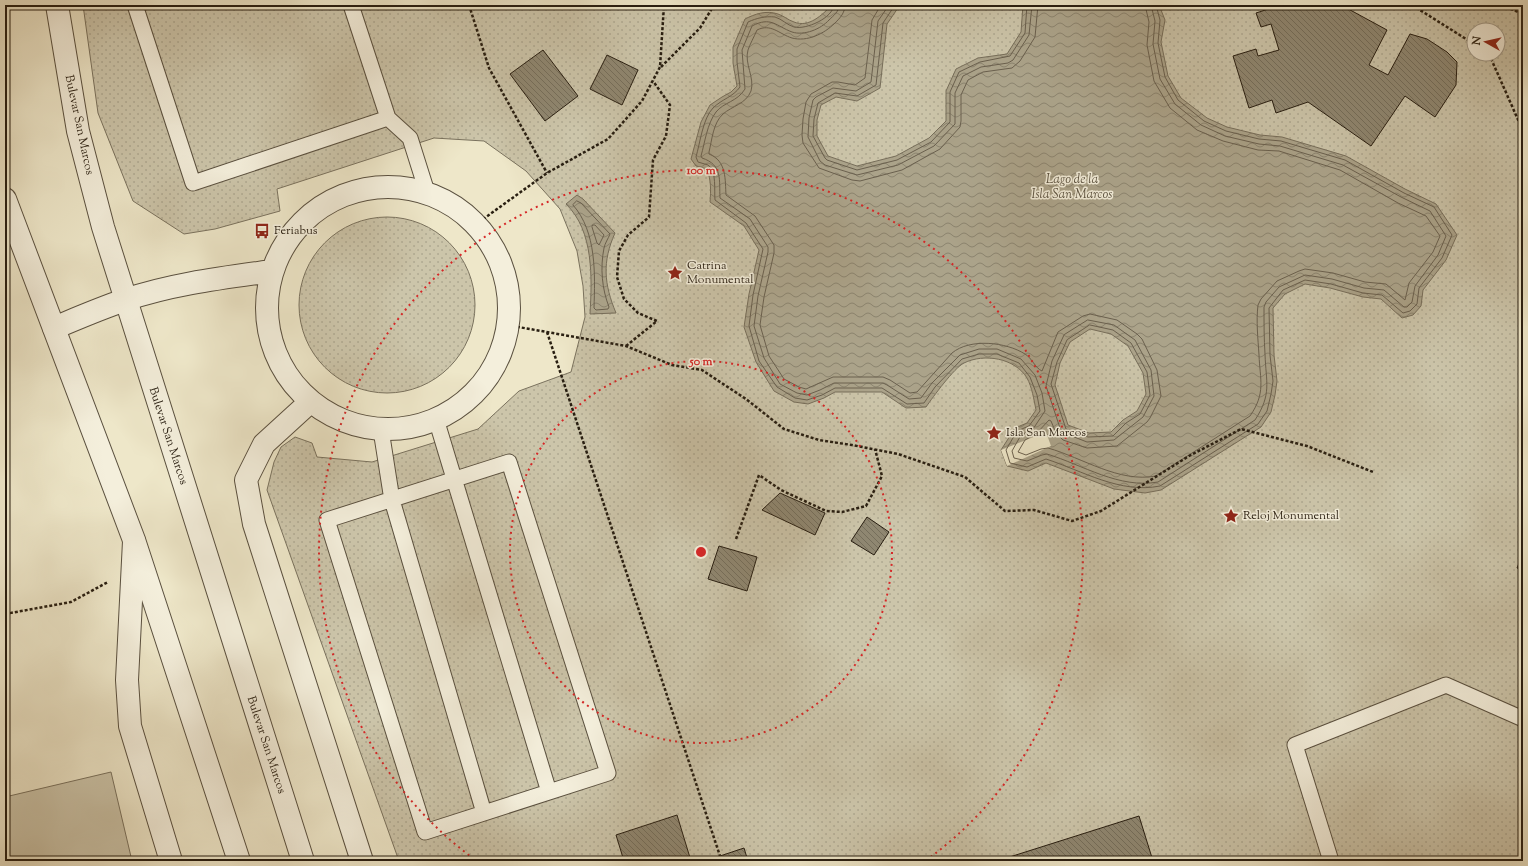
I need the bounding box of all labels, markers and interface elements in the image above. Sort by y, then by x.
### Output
north arrow [1466,22,1506,62]
text: N [1468,35,1486,47]
street label: Bulevar San Marcos [60,73,98,177]
text: 100 m [685,162,716,180]
water label: Lago de la Isla San Marcos [1032,171,1112,204]
bus stop icon: Feriabus [253,222,271,240]
place label: Feriabus [274,222,318,240]
place label: Catrina Monumental [687,257,754,289]
place icon: Catrina Monumental [666,264,684,282]
text: 50 m [689,353,713,371]
street label: Bulevar San Marcos [144,385,192,487]
place icon: Isla San Marcos [985,424,1003,442]
place label: Isla San Marcos [1006,424,1086,442]
place icon: Reloj Monumental [1222,507,1240,525]
place label: Reloj Monumental [1243,507,1340,525]
centre of rings [694,545,708,559]
street label: Bulevar San Marcos [242,694,290,796]

